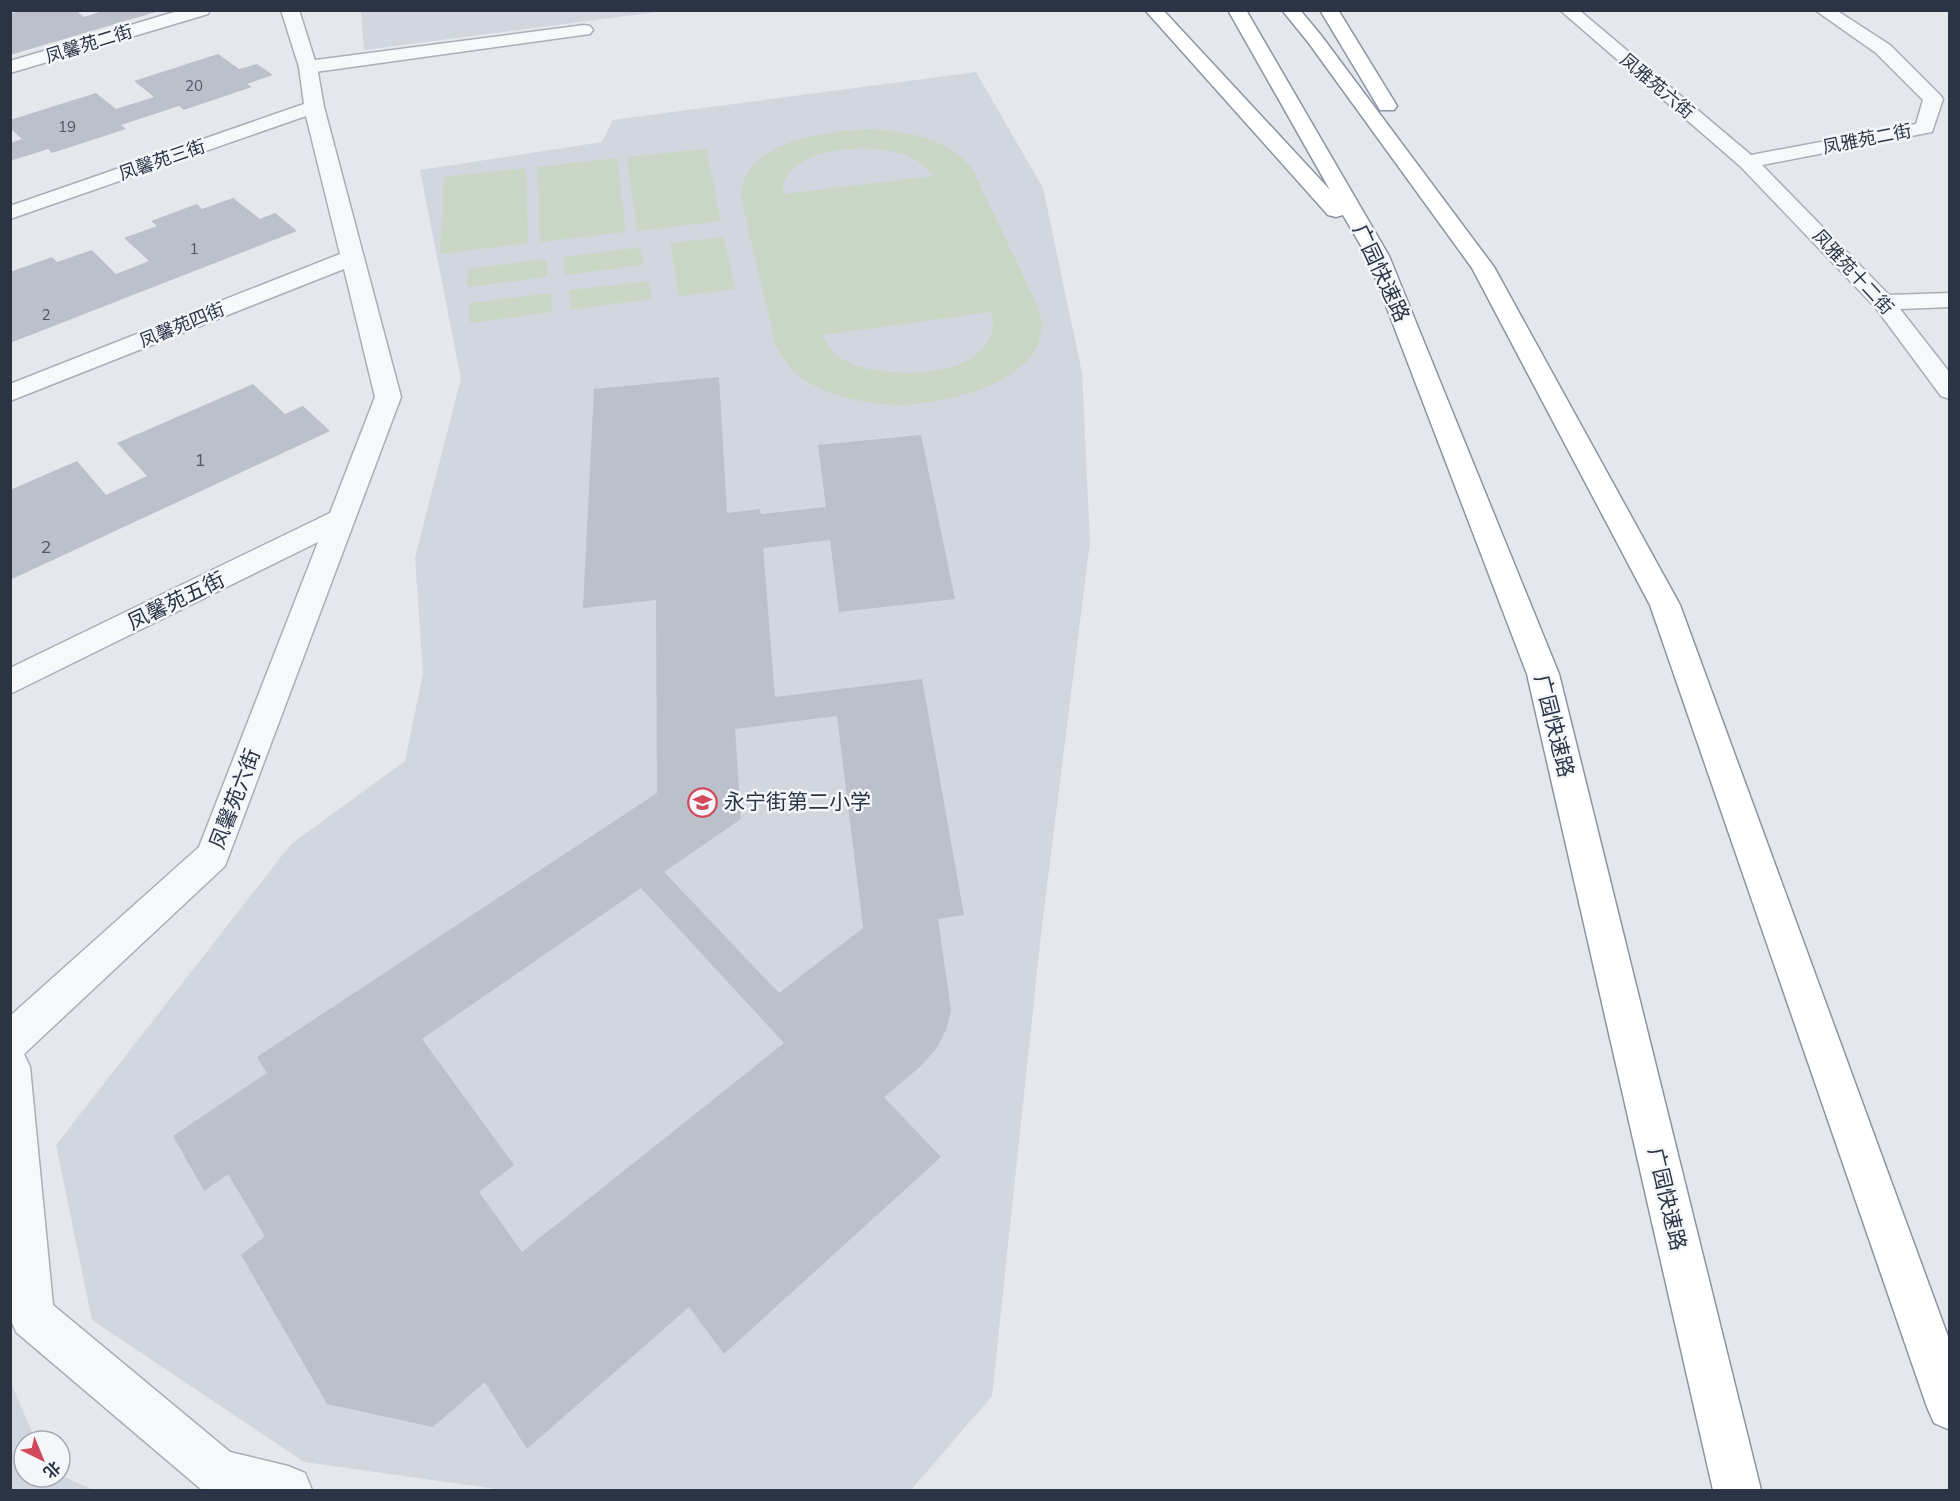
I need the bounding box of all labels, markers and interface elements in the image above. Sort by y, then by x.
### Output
street label: 凤馨苑二街 [42,19,135,68]
street label: 凤雅苑六街 [1615,48,1699,123]
house number: 20 [185,76,203,95]
house number: 19 [58,117,76,136]
street label: 凤雅苑二街 [1821,119,1913,158]
street label: 凤馨苑三街 [116,134,208,185]
street label: 广园快速路 [1348,220,1416,326]
street label: 凤雅苑十二街 [1808,224,1899,319]
house number: 1 [189,239,199,258]
street label: 凤馨苑四街 [136,297,228,352]
house number: 2 [41,305,51,324]
house number: 1 [195,448,205,471]
house number: 2 [41,535,51,558]
street label: 凤馨苑五街 [123,565,228,635]
street label: 广园快速路 [1530,672,1580,780]
street label: 凤馨苑六街 [203,745,265,852]
school or university icon: 永宁街第二小学 [687,786,719,818]
place label: 永宁街第二小学 [724,788,871,814]
street label: 广园快速路 [1643,1145,1692,1253]
north arrow [12,1429,72,1489]
text: 北 [40,1457,65,1483]

